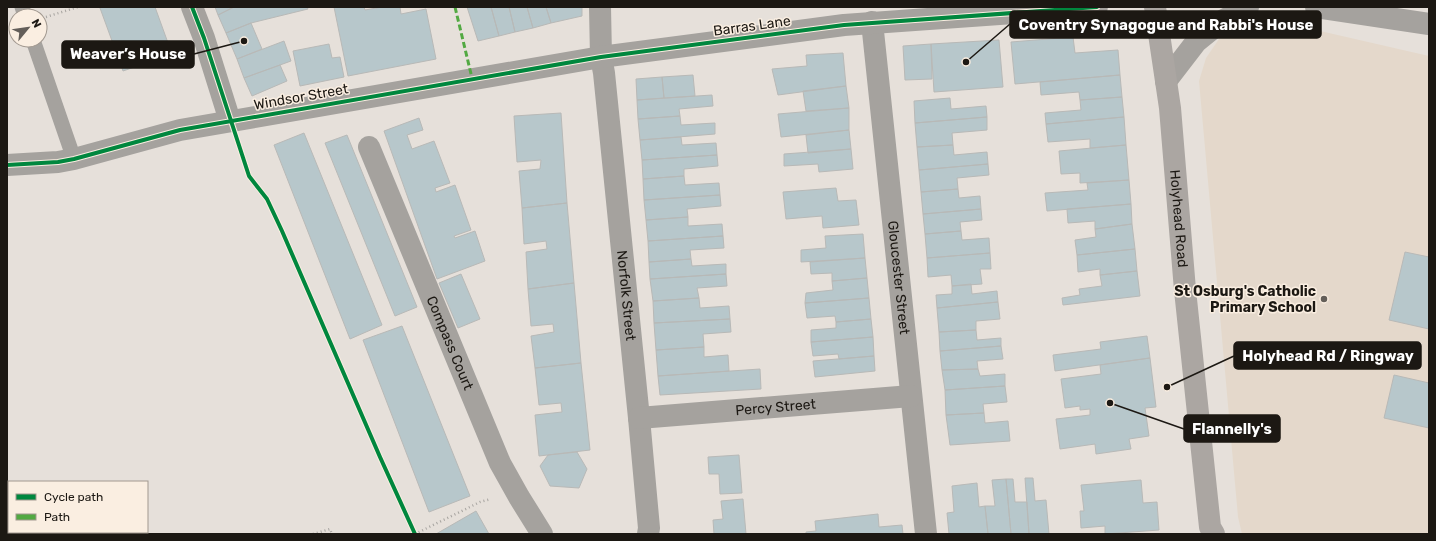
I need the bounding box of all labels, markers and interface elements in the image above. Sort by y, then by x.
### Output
north arrow [8,8,48,48]
callout: Coventry Synagogue and Rabbi's House [1010,11,1321,38]
street label: Barras Lane [712,12,792,40]
text: Coventry Synagogue and Rabbi's House [1019,16,1314,34]
text: N [29,17,44,30]
callout: Weaver’s House [62,41,194,68]
text: Weaver’s House [70,45,186,63]
street label: Windsor Street [252,80,350,114]
street label: Holyhead Road [1167,169,1192,268]
street label: Gloucester Street [885,220,913,336]
street label: Norfolk Street [614,250,640,342]
place label: St Osburg's Catholic Primary School [1174,283,1316,316]
street label: Compass Court [423,293,477,393]
marker: St Osburg's Catholic Primary School [1319,294,1329,304]
callout: Holyhead Rd / Ringway [1234,342,1421,369]
text: Holyhead Rd / Ringway [1242,347,1414,365]
street label: Percy Street [735,395,817,419]
callout: Flannelly's [1184,415,1280,442]
text: Flannelly's [1192,420,1272,438]
legend [8,481,148,533]
text: Cycle path [44,490,103,504]
text: Path [44,510,70,524]

